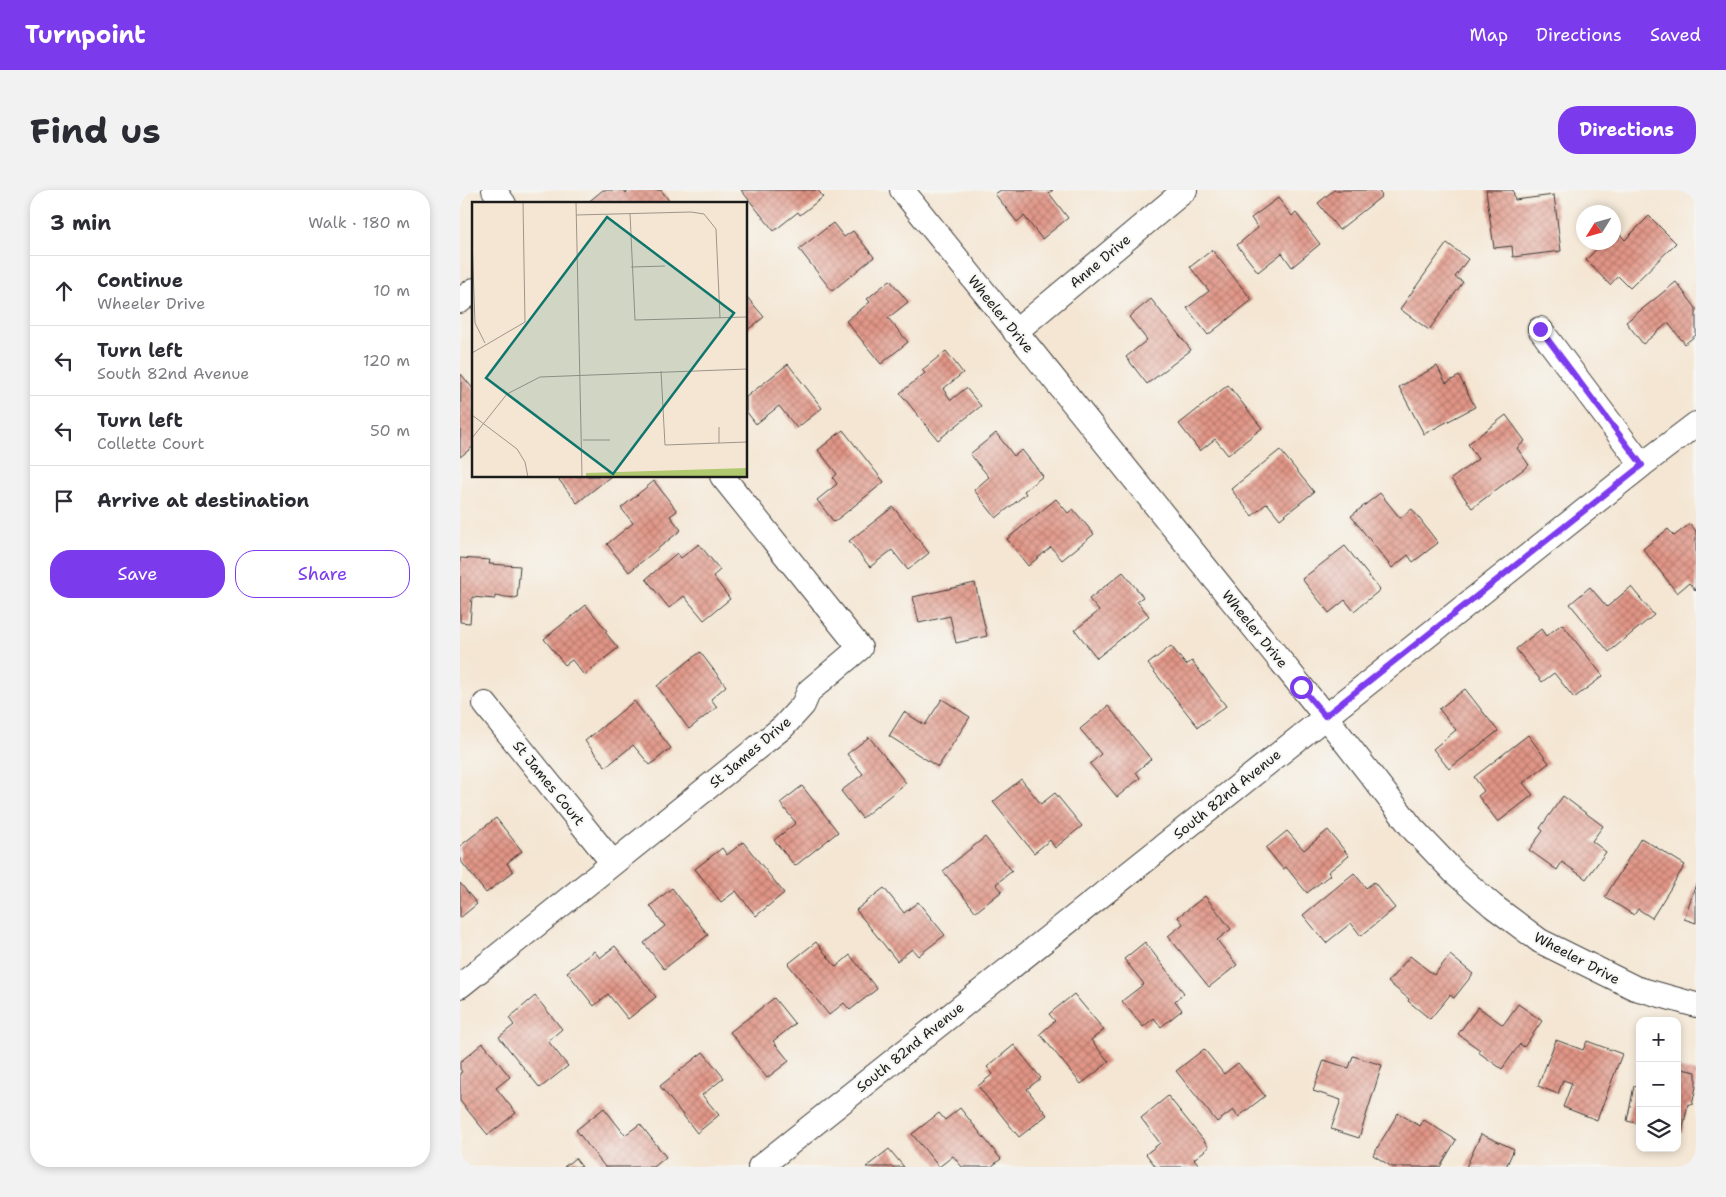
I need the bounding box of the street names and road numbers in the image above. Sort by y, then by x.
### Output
street label: Anne Drive [1066,230,1134,292]
street label: Wheeler Drive [964,271,1038,357]
street label: Wheeler Drive [1218,586,1292,672]
street label: St James Drive [705,712,795,791]
street label: St James Court [509,737,589,829]
street label: South 82nd Avenue [1170,745,1285,843]
street label: Wheeler Drive [1531,928,1623,988]
street label: South 82nd Avenue [853,998,968,1096]

